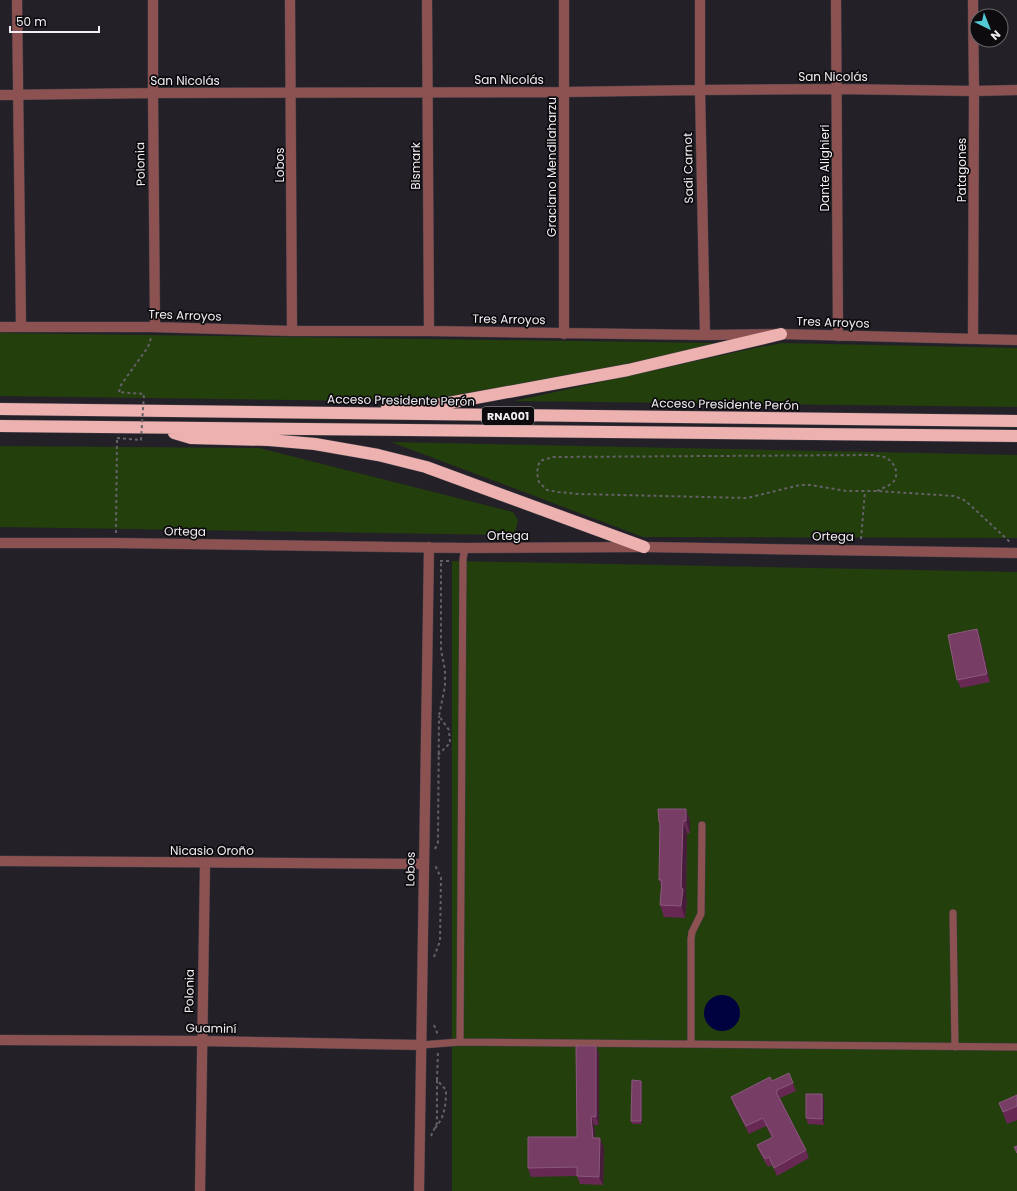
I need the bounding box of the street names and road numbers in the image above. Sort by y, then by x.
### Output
street label: San Nicolás [798,68,868,85]
street label: San Nicolás [474,71,544,88]
street label: San Nicolás [150,72,220,89]
street label: Graciano Mendilaharzu [543,97,560,237]
street label: Dante Alighieri [816,125,833,211]
street label: Sadi Carnot [679,132,697,204]
street label: Patagones [953,138,970,202]
street label: Bismark [407,141,424,190]
street label: Polonia [131,142,149,186]
street label: Lobos [271,148,288,182]
street label: Tres Arroyos [148,305,222,325]
street label: Tres Arroyos [472,310,546,328]
street label: Tres Arroyos [796,312,870,332]
street label: Acceso Presidente Perón [327,390,475,410]
street label: Acceso Presidente Perón [651,394,799,414]
road number: RNA001 [482,407,534,425]
street label: Ortega [164,522,206,540]
street label: Ortega [487,527,529,544]
street label: Ortega [812,527,854,545]
street label: Nicasio Oroño [170,842,254,859]
street label: Lobos [401,851,419,887]
street label: Polonia [180,969,198,1013]
street label: Guaminí [185,1019,237,1037]

